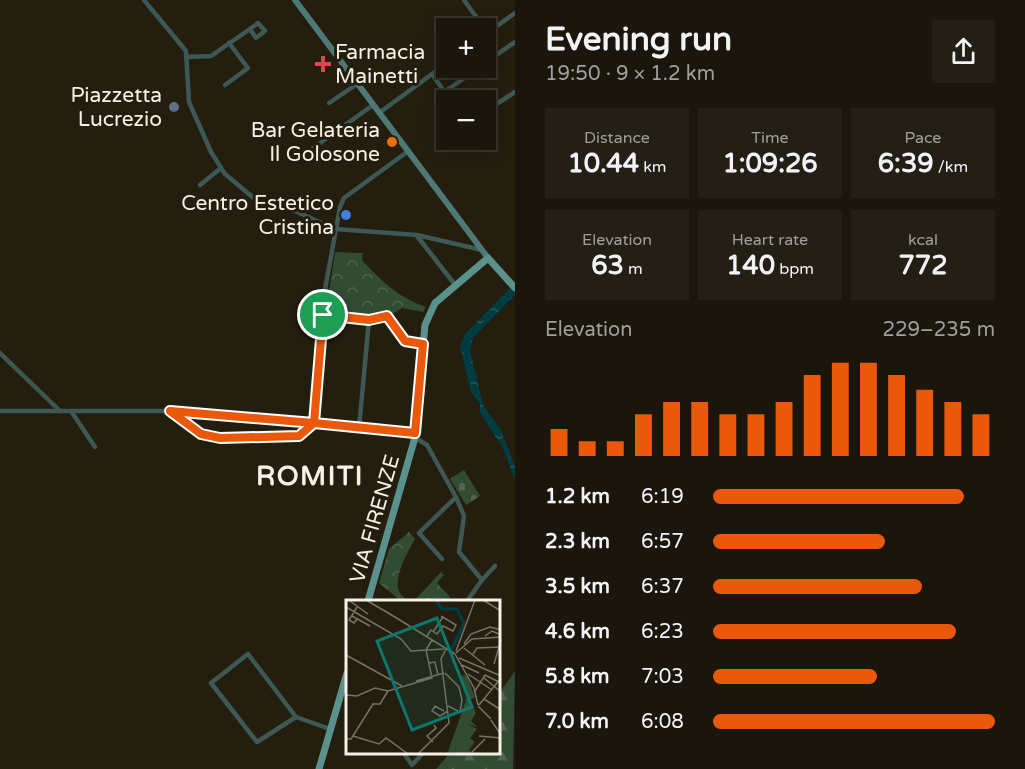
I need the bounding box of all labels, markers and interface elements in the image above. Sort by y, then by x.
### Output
map controls [436,18,496,150]
button: + [436,18,496,78]
text: Evening run [545,20,732,59]
button: share [932,20,995,83]
place label: Farmacia Mainetti [335,40,425,89]
marker: Farmacia Mainetti [316,57,330,71]
text: 19:50 · 9 × 1.2 km [545,62,715,86]
place label: Piazzetta Lucrezio [70,83,162,132]
button: − [436,90,496,150]
marker: Piazzetta Lucrezio [167,100,181,114]
place label: Bar Gelateria Il Golosone [251,118,380,167]
text: Distance [584,128,650,148]
text: Time [751,128,789,148]
text: Pace [905,128,941,148]
marker: Bar Gelateria Il Golosone [385,135,399,149]
text: 10.44 [567,148,639,179]
text: 1:09:26 [722,148,818,179]
text: 6:39 [878,148,934,179]
text: km [639,157,667,177]
text: /km [934,157,968,177]
place label: Centro Estetico Cristina [181,191,334,240]
marker: Centro Estetico Cristina [339,208,353,222]
text: Elevation [582,230,652,250]
text: Heart rate [732,230,808,250]
text: kcal [908,230,938,250]
text: 63 [591,250,624,281]
text: 140 [726,250,775,281]
text: 772 [899,250,947,281]
text: m [624,259,643,279]
text: bpm [775,259,814,279]
pin [297,289,348,340]
icon: arrive [306,298,339,331]
text: Elevation [545,318,632,342]
text: 229–235 m [882,318,995,342]
street label: VIA FIRENZE [345,452,405,586]
district label: ROMITI [256,460,364,493]
text: 1.2 km [545,485,610,509]
text: 6:19 [641,485,684,509]
text: 2.3 km [545,530,610,554]
text: 6:57 [641,530,684,554]
text: 3.5 km [545,575,610,599]
text: 6:37 [641,575,684,599]
inset map [346,600,500,754]
text: 4.6 km [545,620,610,644]
text: 6:23 [641,620,684,644]
text: 5.8 km [545,665,609,689]
text: 7:03 [641,665,684,689]
text: 7.0 km [545,710,609,734]
text: 6:08 [641,710,684,734]

